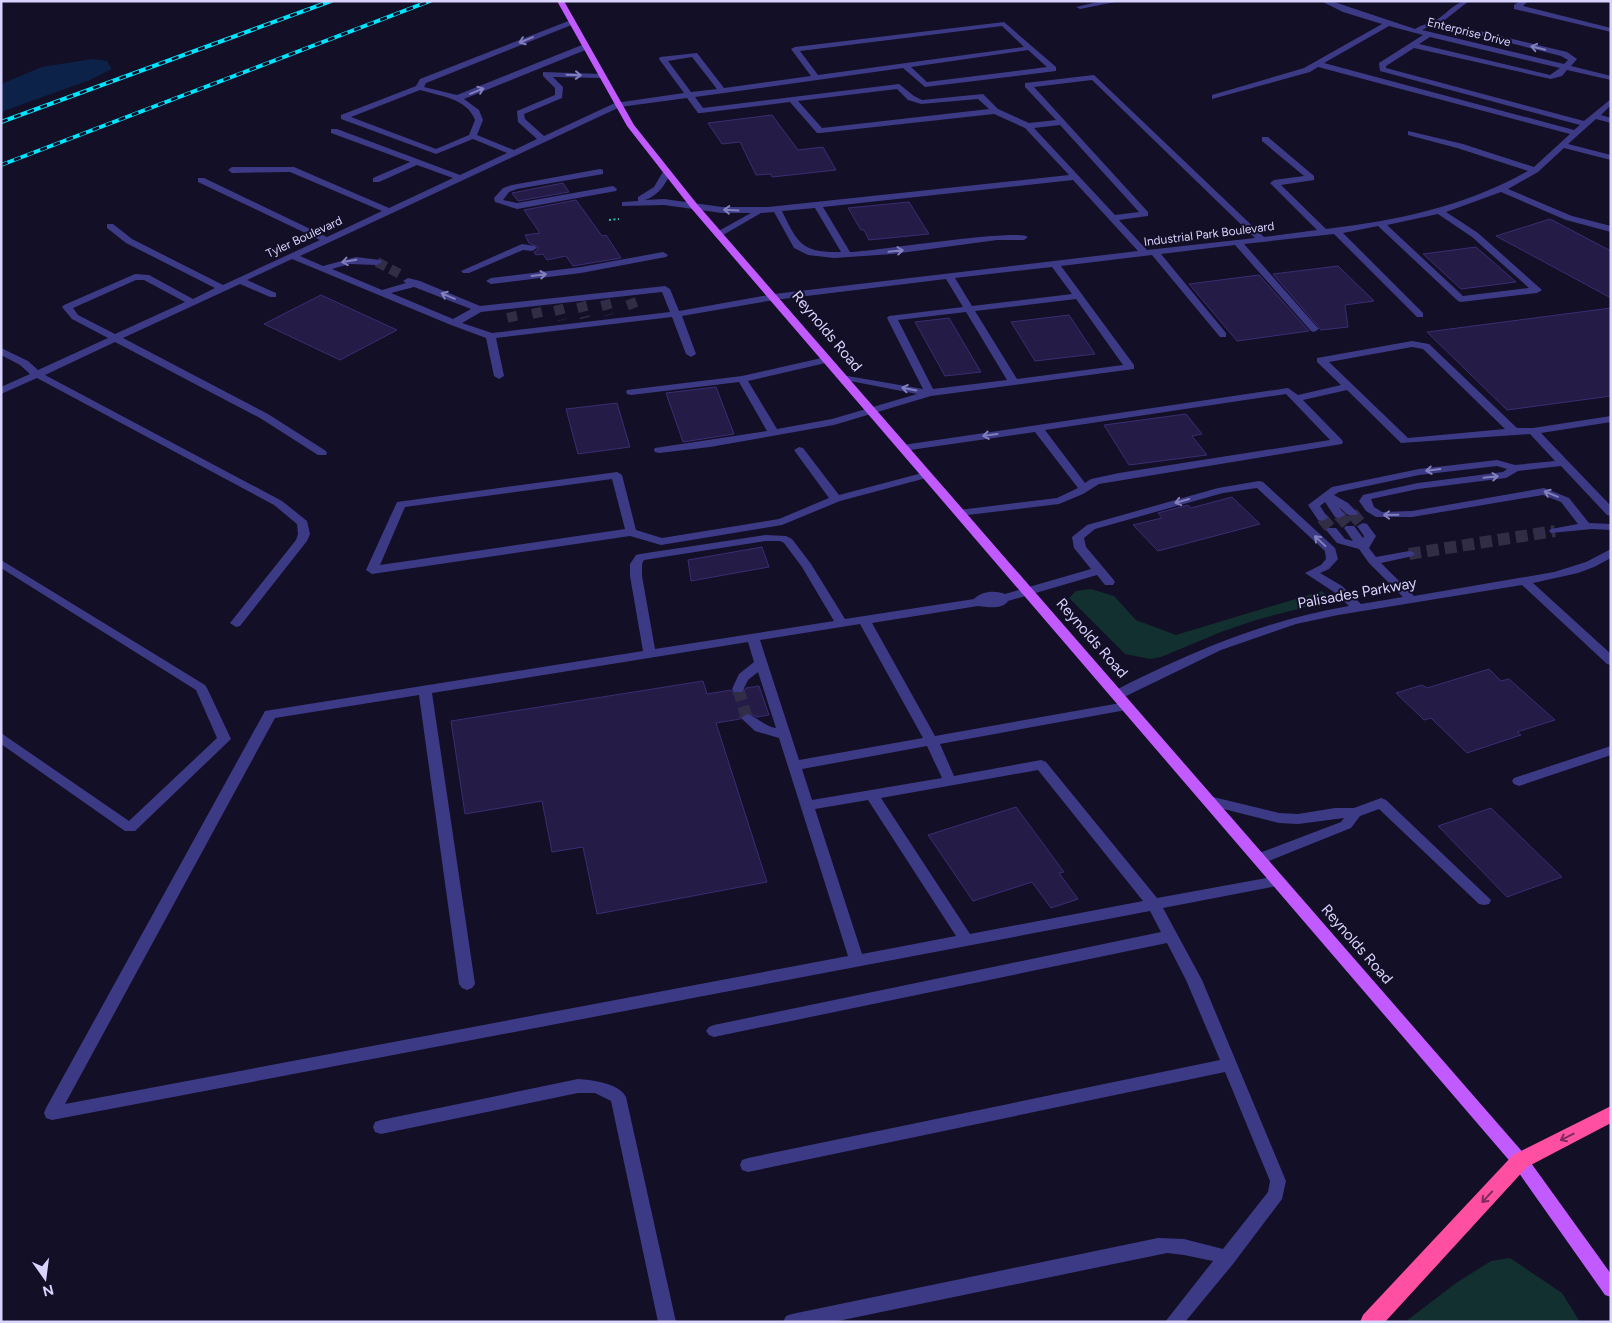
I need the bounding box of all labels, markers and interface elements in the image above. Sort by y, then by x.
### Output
street label: Enterprise Drive [1426,15,1513,49]
one-way arrow [519,36,534,45]
one-way arrow [1531,43,1547,52]
one-way arrow [566,70,582,80]
one-way arrow [469,85,484,95]
one-way arrow [723,206,739,215]
street label: Tyler Boulevard [264,213,344,261]
street label: Industrial Park Boulevard [1143,219,1275,249]
one-way arrow [888,246,904,256]
one-way arrow [342,256,358,266]
one-way arrow [531,270,547,280]
street label: Reynolds Road [788,287,866,375]
one-way arrow [441,291,456,301]
one-way arrow [902,384,918,393]
one-way arrow [983,430,999,440]
one-way arrow [1425,465,1441,475]
one-way arrow [1483,472,1499,482]
one-way arrow [1544,489,1559,499]
one-way arrow [1174,497,1190,507]
one-way arrow [1384,510,1400,520]
one-way arrow [1314,535,1327,547]
street label: Palisades Parkway [1296,574,1418,612]
street label: Reynolds Road [1053,594,1131,682]
street label: Reynolds Road [1318,900,1396,988]
one-way arrow [1560,1132,1575,1142]
one-way arrow [1481,1190,1493,1203]
north arrow [20,1253,70,1303]
text: N [41,1281,55,1300]

